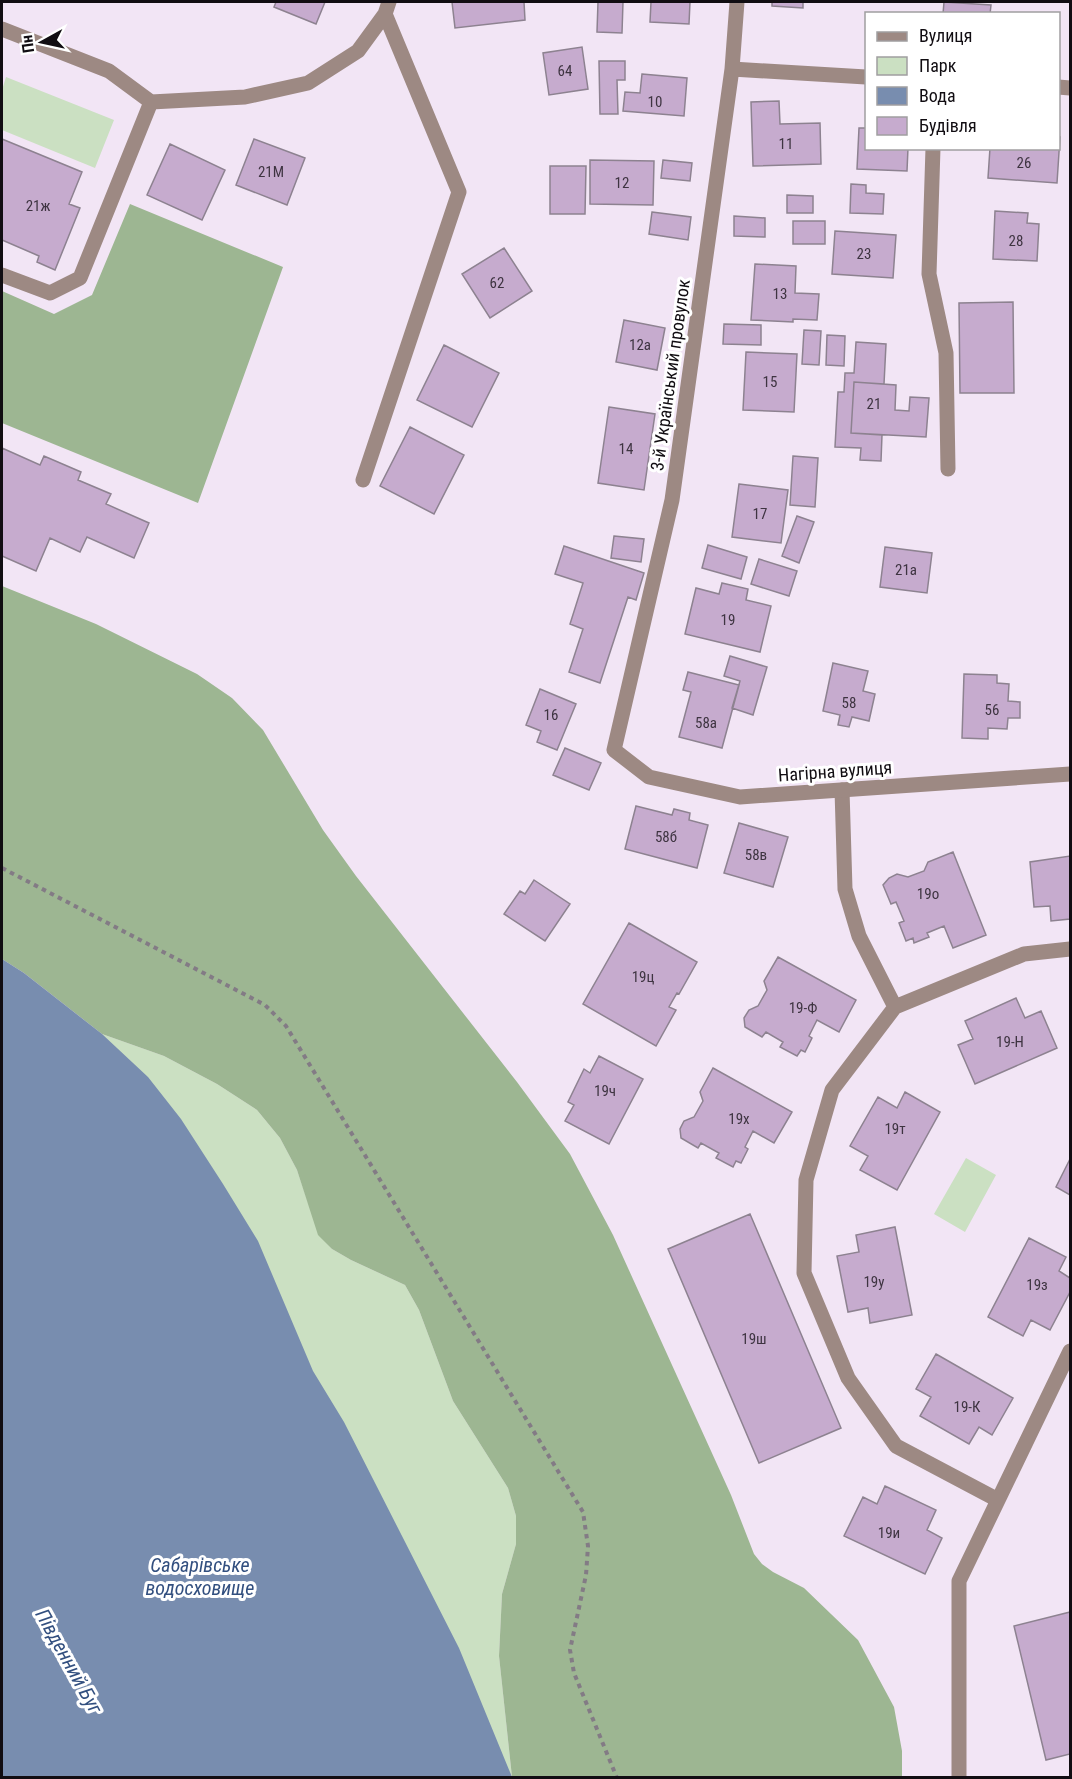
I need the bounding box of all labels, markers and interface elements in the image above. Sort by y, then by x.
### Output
north arrow [12,12,72,72]
legend [865,12,1060,150]
text: Вулиця [919,25,973,46]
text: Пн [17,34,38,54]
text: Парк [919,55,957,76]
house number: 64 [558,62,572,80]
text: Вода [919,85,956,106]
house number: 10 [648,93,662,111]
text: Будівля [919,115,977,136]
house number: 11 [779,135,793,153]
house number: 26 [1017,154,1031,172]
house number: 21М [258,163,284,181]
house number: 12 [615,174,629,192]
house number: 21ж [26,197,50,215]
house number: 28 [1009,232,1023,250]
house number: 23 [857,245,871,263]
house number: 62 [490,274,504,292]
street label: 3-й Український провулок [646,278,694,472]
house number: 13 [773,285,787,303]
house number: 12а [629,336,651,354]
house number: 15 [763,373,777,391]
house number: 21 [867,395,881,413]
house number: 14 [619,440,633,458]
house number: 17 [753,505,767,523]
house number: 21а [895,561,917,579]
house number: 19 [721,611,735,629]
house number: 58 [842,694,856,712]
house number: 56 [985,701,999,719]
house number: 16 [544,706,558,724]
house number: 58а [695,714,717,732]
street label: Нагірна вулиця [777,757,893,785]
house number: 58б [655,828,677,846]
house number: 58в [745,846,767,864]
house number: 19о [917,885,939,903]
house number: 19ц [632,968,654,986]
house number: 19-Ф [789,999,817,1017]
house number: 19-Н [996,1033,1024,1051]
house number: 19ч [594,1082,616,1100]
house number: 19х [728,1110,750,1128]
house number: 19т [884,1120,906,1138]
house number: 19у [863,1273,885,1291]
house number: 19з [1026,1276,1048,1294]
house number: 19ш [741,1330,767,1348]
house number: 19-К [954,1398,981,1416]
house number: 19и [878,1524,900,1542]
water label: Сабарівське водосховище [146,1553,254,1600]
water label: Південний Буг [30,1605,108,1718]

